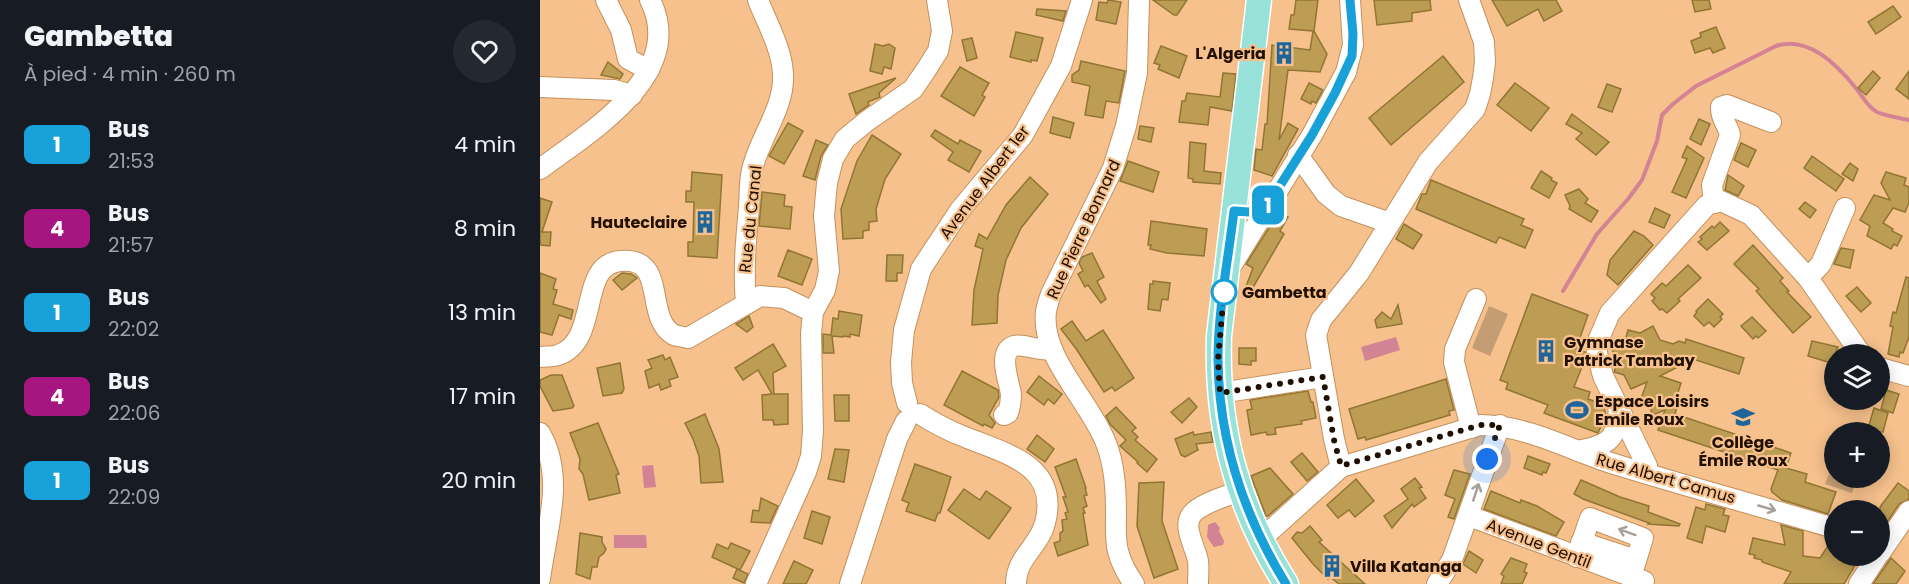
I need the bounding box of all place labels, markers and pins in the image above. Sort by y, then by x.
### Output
building icon: L'Algeria [1271,40,1297,66]
place label: L'Algeria [1195,42,1266,65]
building icon: Hauteclaire [692,209,718,235]
place label: Hauteclaire [591,211,687,234]
marker: Gambetta [1211,279,1237,305]
place label: Gambetta [1242,281,1327,304]
place label: Gymnase Patrick Tambay [1564,331,1696,372]
building icon: Gymnase Patrick Tambay [1533,338,1559,364]
place label: Espace Loisirs Emile Roux [1595,390,1709,431]
sports icon: Espace Loisirs Emile Roux [1564,397,1590,423]
school or university icon: Collège Émile Roux [1730,404,1756,430]
place label: Collège Émile Roux [1698,431,1788,472]
building icon: Villa Katanga [1319,553,1345,579]
place label: Villa Katanga [1350,555,1462,578]

